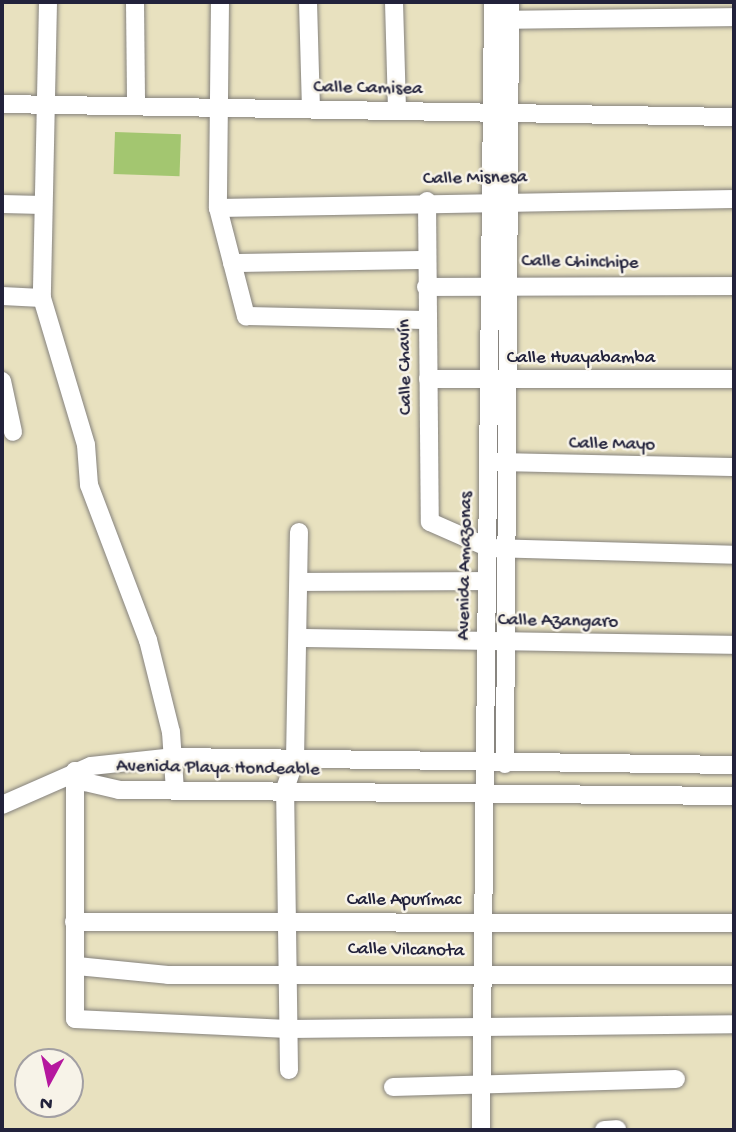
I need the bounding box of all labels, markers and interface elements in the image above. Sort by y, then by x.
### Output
street label: Calle Camisea [313,77,423,101]
street label: Calle Misnesa [423,167,527,191]
street label: Calle Chinchipe [521,251,639,275]
street label: Calle Chavín [394,319,418,415]
street label: Calle Huayabamba [507,348,655,370]
street label: Calle Mayo [569,433,655,457]
street label: Avenida Amazonas [453,491,479,641]
street label: Calle Azangaro [497,610,619,634]
street label: Avenida Playa Hondeable [116,756,320,782]
street label: Calle Apurímac [347,890,461,912]
street label: Calle Vilcanota [348,939,464,963]
north arrow [14,1048,84,1118]
text: N [39,1090,54,1115]

